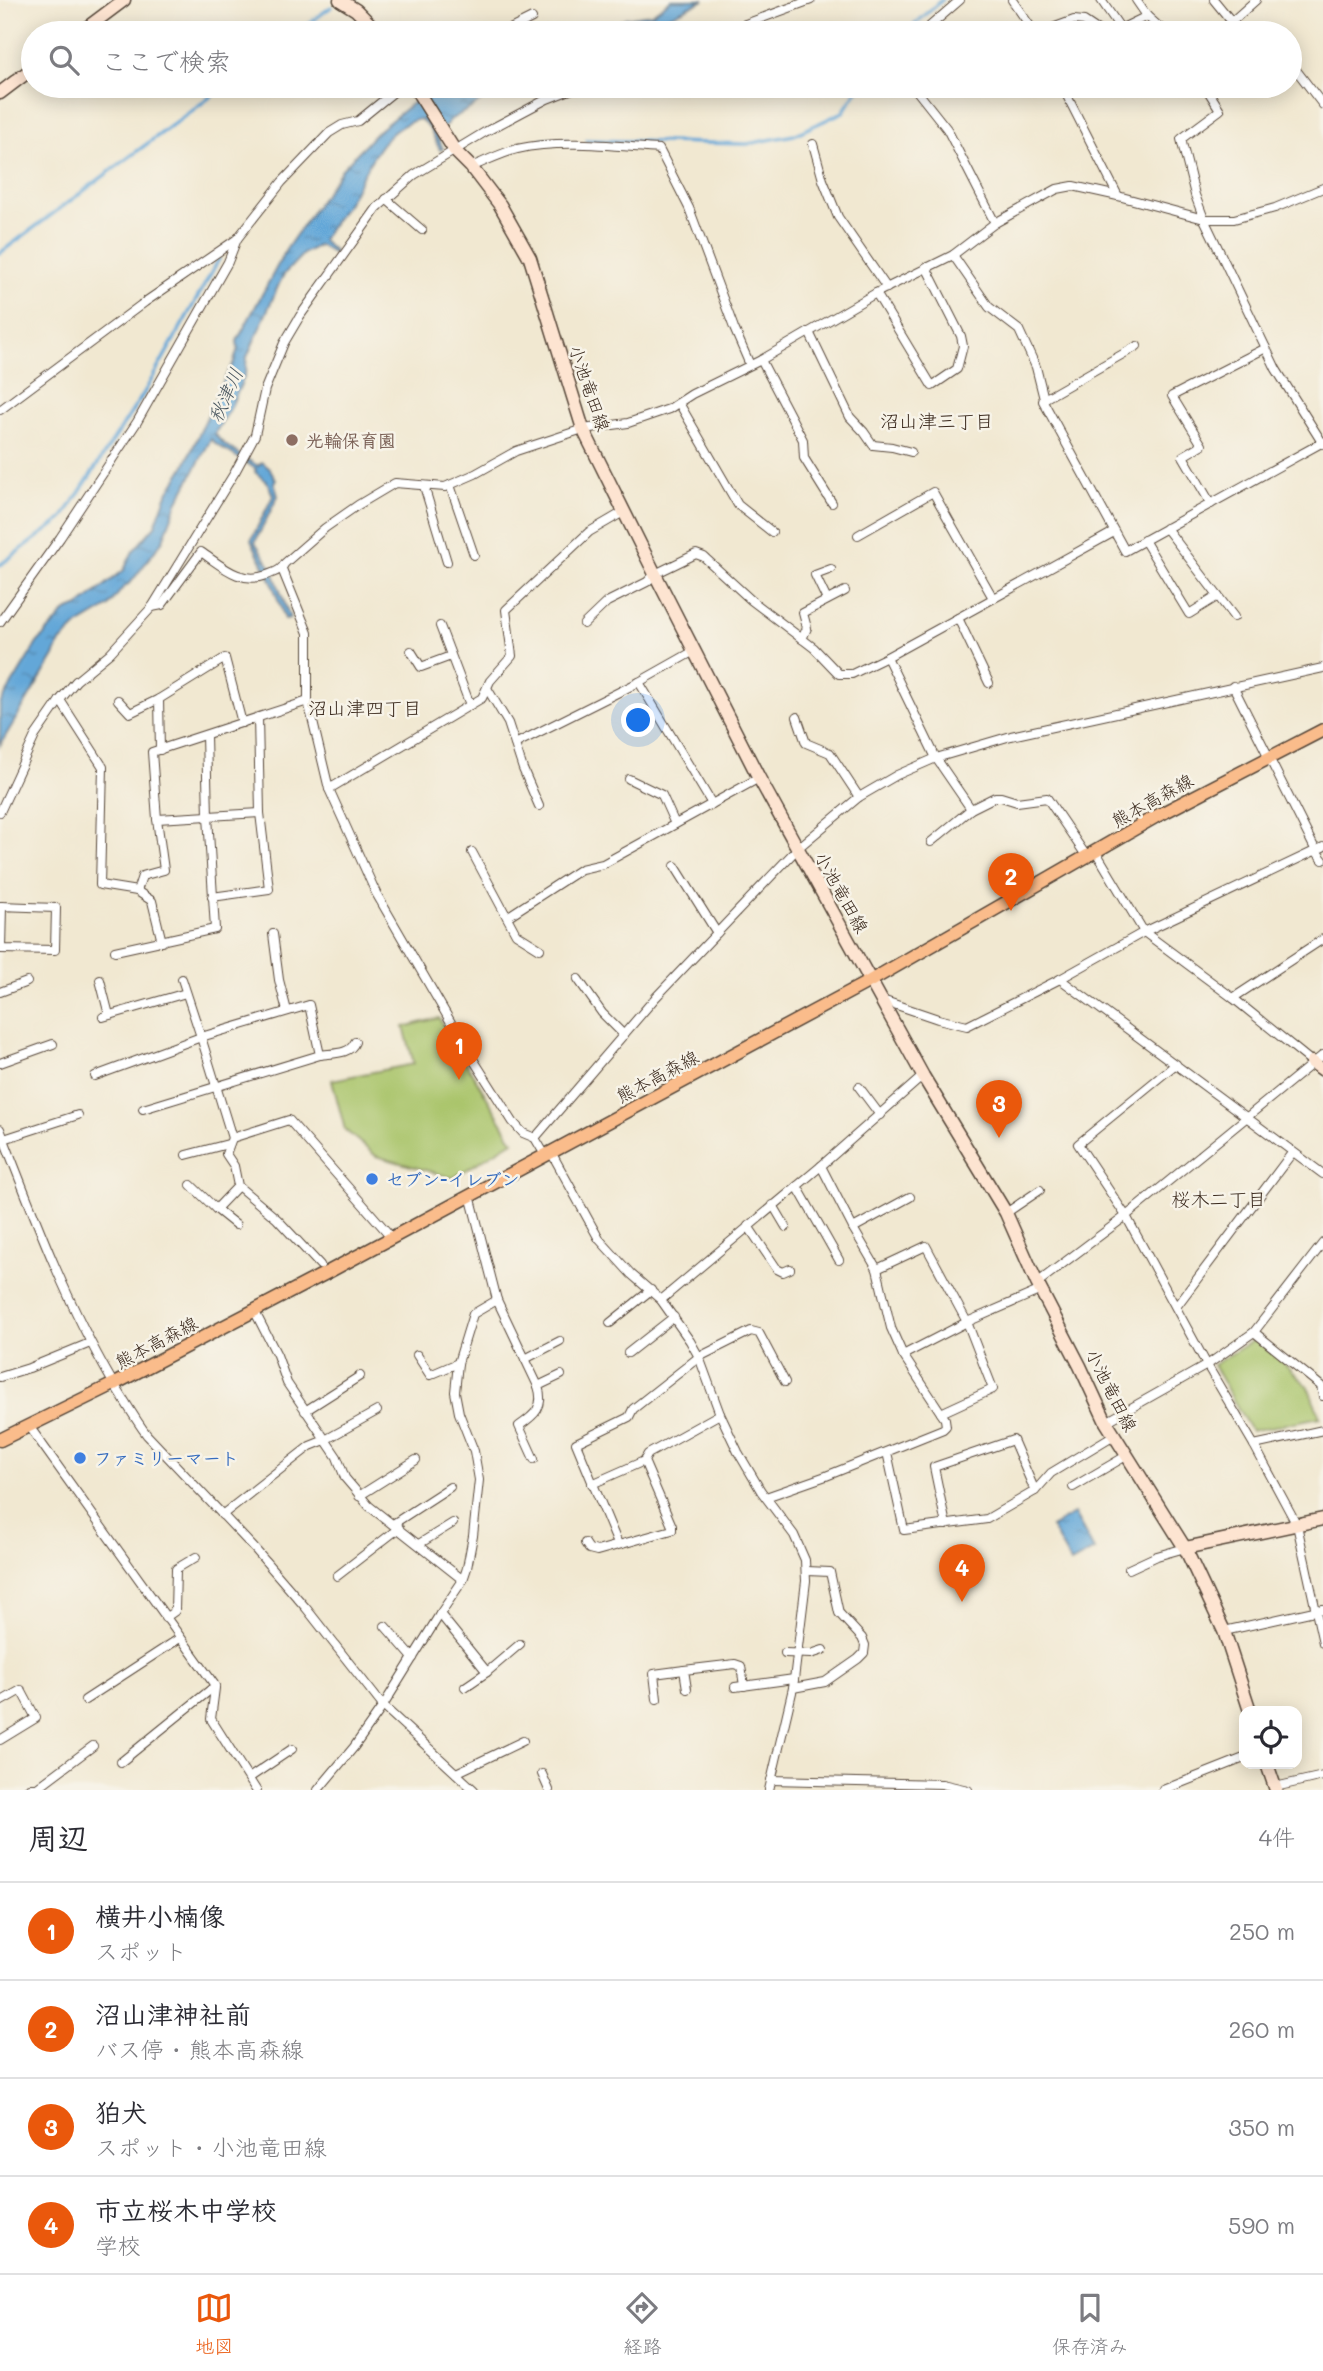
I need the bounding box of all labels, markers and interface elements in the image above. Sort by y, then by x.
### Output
search box [21,21,1302,98]
icon: search [45,41,83,79]
text: ここで検索 [101,44,231,78]
street label: 小池竜田線 [564,342,616,434]
water label: 秋津川 [202,364,248,426]
district label: 沼山津三丁目 [880,408,994,433]
place label: 光輪保育園 [306,428,396,452]
marker: 光輪保育園 [284,432,300,448]
district label: 沼山津四丁目 [308,695,422,720]
your location [621,703,655,737]
street label: 熊本高森線 [1107,768,1197,832]
street label: 小池竜田線 [810,847,874,937]
pin: 2 [988,853,1034,911]
pin: 1 [436,1022,482,1080]
street label: 熊本高森線 [612,1044,702,1108]
pin: 3 [976,1080,1022,1138]
place label: セブン-イレブン [386,1167,520,1191]
marker: セブン-イレブン [364,1171,380,1187]
district label: 桜木二丁目 [1171,1186,1267,1211]
street label: 熊本高森線 [111,1310,201,1374]
street label: 小池竜田線 [1081,1344,1143,1436]
place label: ファミリーマート [94,1446,239,1470]
marker: ファミリーマート [72,1450,88,1466]
pin: 4 [939,1544,985,1602]
map controls [1239,1706,1302,1769]
button: locate [1239,1706,1302,1769]
text: 周辺 [28,1817,88,1857]
text: 4件 [1258,1822,1295,1852]
text: 横井小楠像 [95,1899,225,1933]
text: 1 [46,1916,56,1946]
text: 250 m [1229,1916,1295,1946]
text: スポット [95,1936,187,1966]
text: 沼山津神社前 [95,1997,251,2031]
text: 2 [45,2014,57,2044]
text: 260 m [1228,2014,1295,2044]
text: バス停 · 熊本高森線 [95,2034,304,2064]
text: 狛犬 [95,2095,147,2129]
text: 3 [44,2112,58,2142]
text: 350 m [1228,2112,1295,2142]
text: スポット · 小池竜田線 [95,2132,327,2162]
text: 市立桜木中学校 [95,2193,277,2227]
text: 4 [44,2210,58,2240]
text: 590 m [1228,2210,1295,2240]
text: 学校 [95,2230,141,2260]
tab: 地図 [195,2289,233,2358]
tab: 経路 [623,2289,662,2358]
tab: 保存済み [1052,2289,1128,2358]

